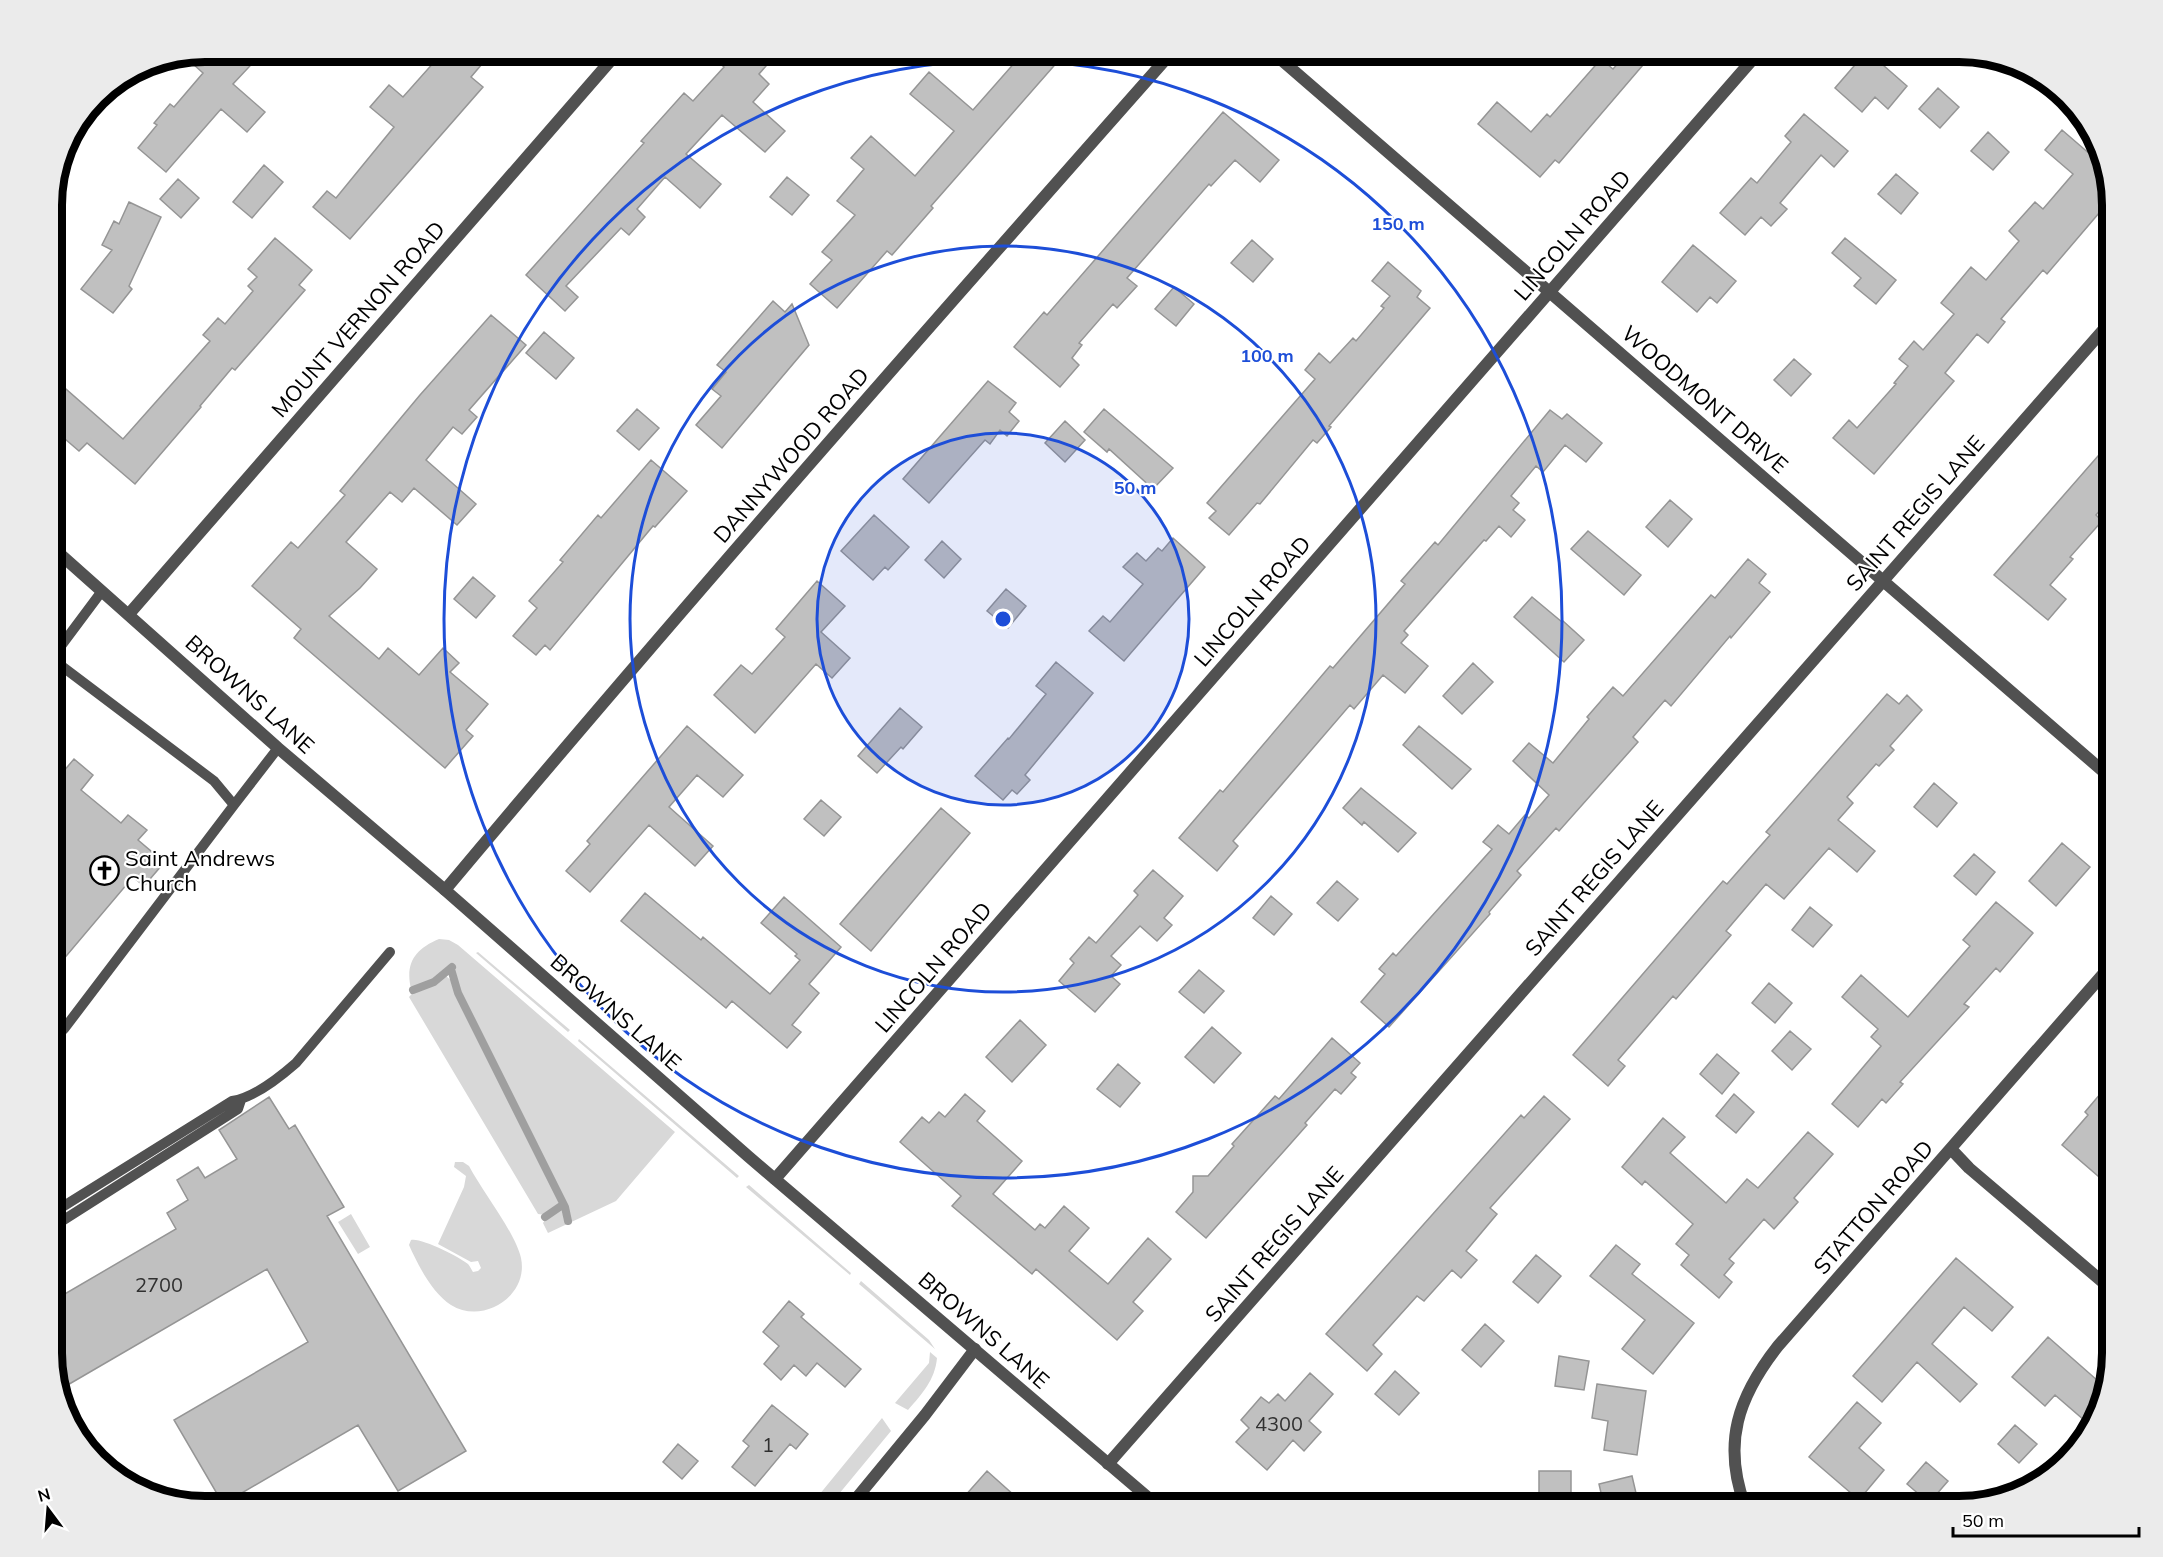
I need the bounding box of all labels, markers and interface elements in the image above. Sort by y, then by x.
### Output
street label: LINCOLN ROAD [1508,164,1636,306]
text: 150 m [1371,212,1425,235]
street label: MOUNT VERNON ROAD [265,215,451,423]
street label: WOODMONT DRIVE [1616,319,1794,479]
text: 100 m [1240,344,1294,367]
street label: DANNYWOOD ROAD [707,362,875,548]
street label: SAINT REGIS LANE [1840,429,1990,597]
text: 50 m [1114,476,1156,499]
street label: LINCOLN ROAD [1188,530,1316,672]
centre of rings [993,609,1013,629]
street label: BROWNS LANE [180,629,320,759]
street label: SAINT REGIS LANE [1519,794,1669,962]
place label: Saint Andrews Church [125,844,275,897]
church icon: Saint Andrews Church [88,855,120,887]
street label: LINCOLN ROAD [869,896,997,1038]
street label: BROWNS LANE [545,948,687,1076]
street label: STATTON ROAD [1807,1134,1939,1280]
street label: SAINT REGIS LANE [1199,1160,1349,1328]
street label: BROWNS LANE [913,1266,1055,1394]
house number: 2700 [135,1272,183,1297]
house number: 4300 [1255,1411,1303,1436]
house number: 1 [762,1432,774,1457]
north arrow [18,1479,78,1539]
text: N [35,1483,52,1506]
scale bar [1953,1500,2139,1538]
text: 50 m [1962,1509,2004,1532]

